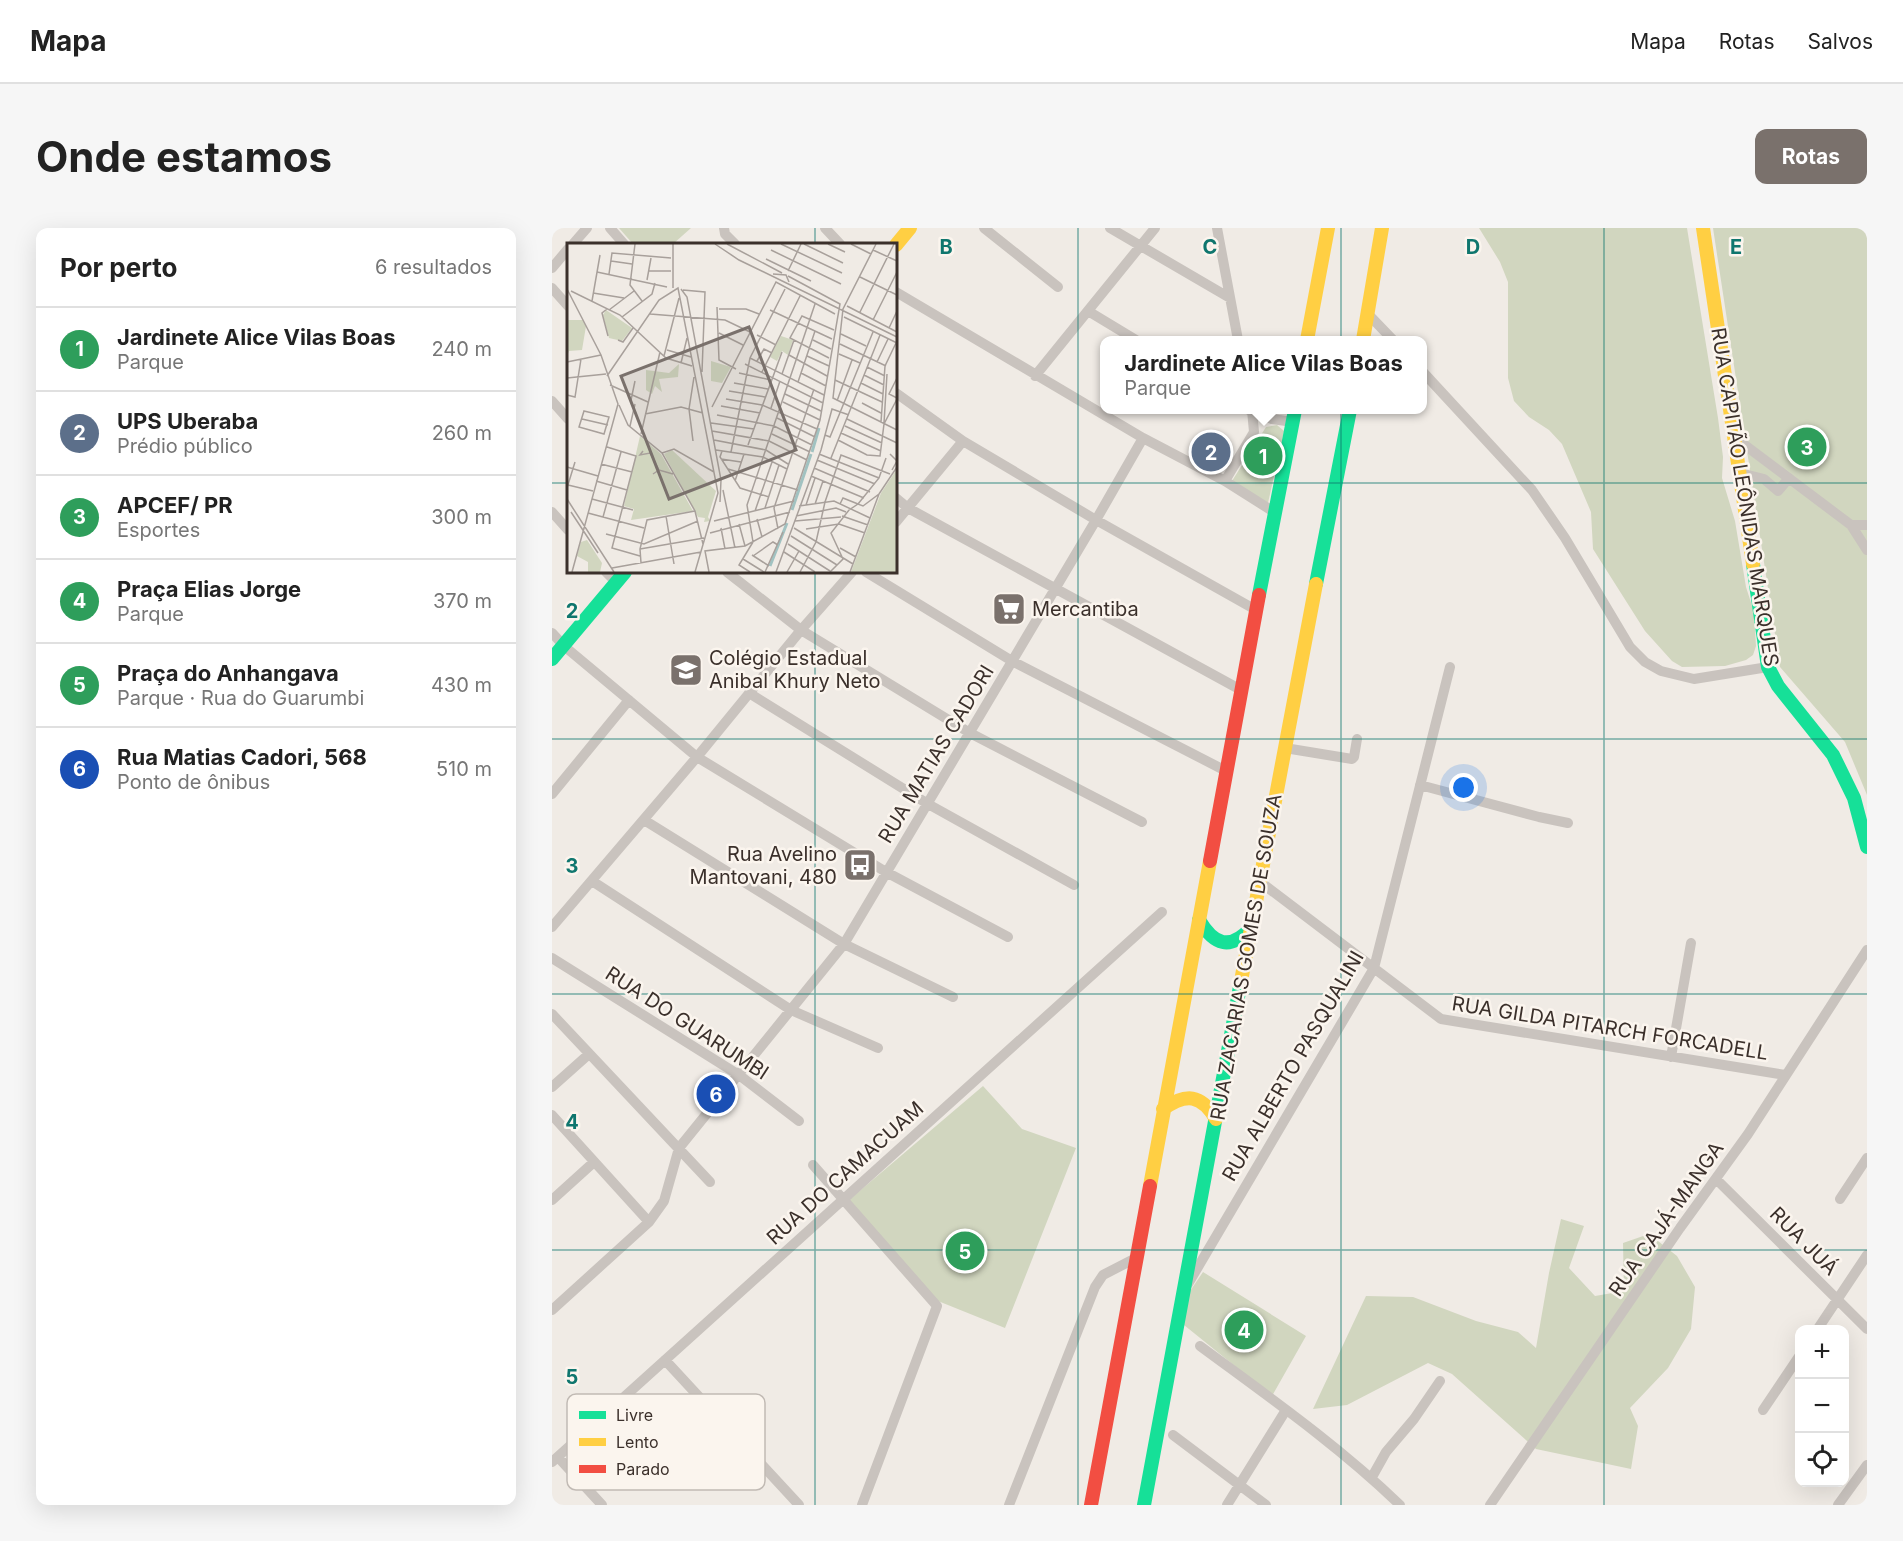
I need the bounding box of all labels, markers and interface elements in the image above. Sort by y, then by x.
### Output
text: Mapa [30,24,107,58]
text: Mapa [1630,29,1686,54]
text: Rotas [1719,29,1774,54]
text: Salvos [1807,29,1873,54]
button: Rotas [1755,129,1867,184]
text: Onde estamos [36,131,332,182]
text: B [939,235,953,259]
text: C [1203,235,1217,259]
text: D [1466,235,1480,259]
text: E [1730,235,1742,259]
inset map [567,243,897,573]
text: Por perto [60,252,178,283]
text: 6 resultados [375,255,492,279]
text: Jardinete Alice Vilas Boas [117,324,395,350]
street label: RUA CAPITÃO LEÔNIDAS MARQUES [1706,326,1785,668]
popup [1100,336,1427,414]
text: 1 [75,337,84,361]
text: 240 m [431,337,492,361]
text: Parque [117,350,184,374]
text: Jardinete Alice Vilas Boas [1124,350,1403,376]
text: Parque [1124,376,1191,400]
text: UPS Uberaba [117,408,258,434]
text: 2 [73,421,86,445]
text: 260 m [432,421,492,445]
pin: 3 [1788,424,1826,470]
pin: 2 [1192,430,1230,474]
text: Prédio público [117,434,253,458]
pin: 1 [1244,434,1282,478]
text: APCEF/ PR [117,492,233,518]
text: 3 [73,505,86,529]
text: 300 m [431,505,492,529]
text: Esportes [117,518,200,542]
text: Praça Elias Jorge [117,576,301,602]
text: 4 [73,589,86,613]
text: 370 m [433,589,492,613]
supermarket icon: Mercantiba [991,591,1027,627]
place label: Mercantiba [1032,597,1139,621]
text: 2 [566,599,578,623]
text: Parque [117,602,184,626]
place label: Colégio Estadual Anibal Khury Neto [709,646,880,693]
school or university icon: Colégio Estadual Anibal Khury Neto [668,652,704,688]
text: Praça do Anhangava [117,660,339,686]
street label: RUA MATIAS CADORI [873,661,999,847]
text: 5 [73,673,86,697]
text: 430 m [431,673,492,697]
text: Parque · Rua do Guarumbi [117,686,364,710]
text: Rua Matias Cadori, 568 [117,744,367,770]
text: 6 [73,757,86,781]
text: 510 m [436,757,492,781]
text: Ponto de ônibus [117,770,270,794]
your location [1449,773,1478,802]
street label: RUA ZACARIAS GOMES DE SOUZA [1205,792,1287,1122]
place label: Rua Avelino Mantovani, 480 [690,842,837,889]
bus stop icon: Rua Avelino Mantovani, 480 [842,847,878,883]
text: 3 [566,854,578,878]
street label: RUA ALBERTO PASQUALINI [1217,947,1369,1185]
street label: RUA DO GUARUMBI [601,961,773,1085]
street label: RUA GILDA PITARCH FORCADELL [1450,991,1770,1065]
pin: 6 [696,1072,736,1116]
street label: RUA DO CAMACUAM [762,1096,928,1250]
text: 4 [565,1110,579,1134]
street label: RUA CAJÁ-MANGA [1603,1136,1729,1301]
street label: RUA JUÁ [1765,1201,1844,1280]
pin: 5 [946,1228,984,1274]
pin: 4 [1224,1308,1264,1352]
map controls [1795,1325,1849,1487]
button: + [1795,1325,1849,1379]
text: 5 [566,1365,578,1389]
button: − [1795,1379,1849,1433]
legend [567,1394,765,1490]
text: Livre [616,1405,653,1425]
text: Lento [616,1432,659,1452]
button: locate [1795,1433,1849,1487]
text: Parado [616,1459,670,1479]

